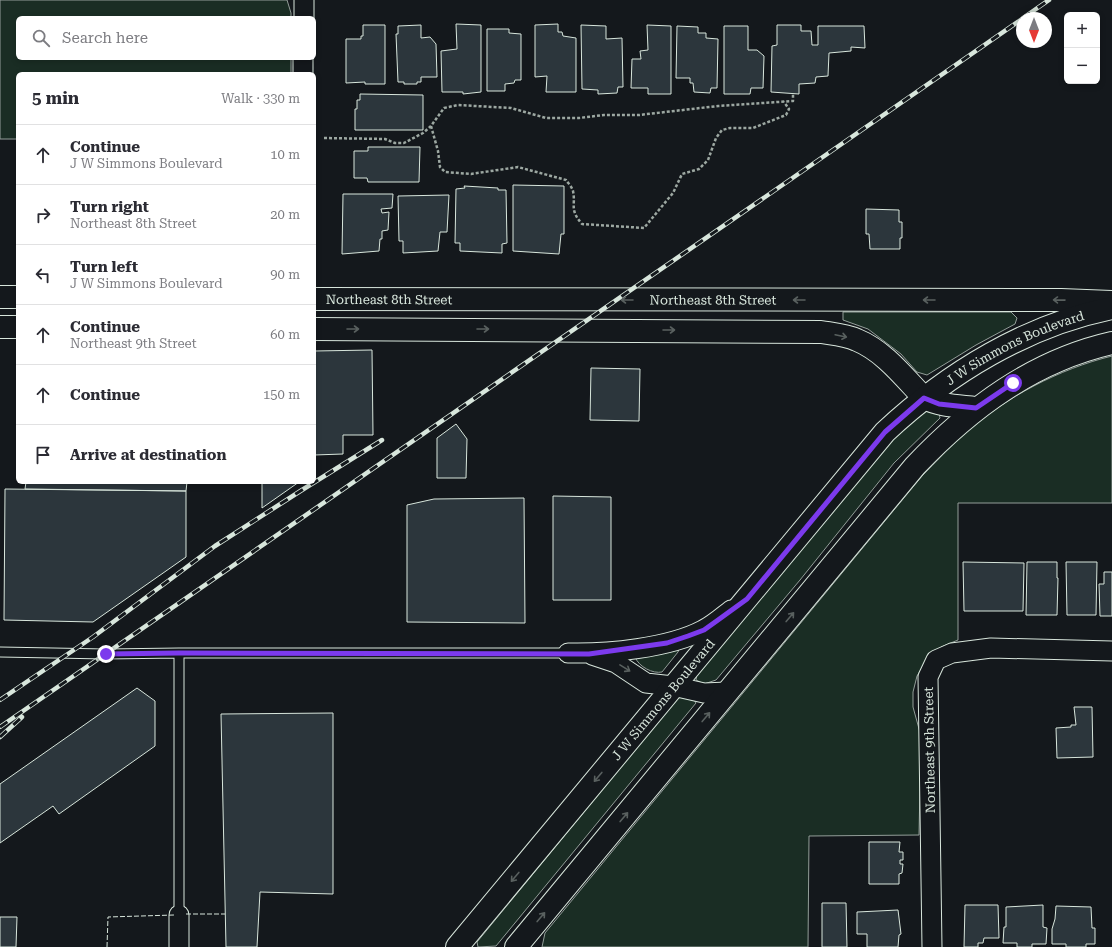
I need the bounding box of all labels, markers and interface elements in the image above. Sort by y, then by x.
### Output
north arrow [1016,12,1052,48]
map controls [1064,12,1100,84]
button: + [1064,12,1100,48]
search box [16,16,316,60]
icon: search [30,27,52,49]
text: Search here [62,29,148,47]
button: − [1064,48,1100,84]
text: 5 min [32,88,79,108]
text: Walk · 330 m [221,91,300,106]
text: Continue [70,138,140,156]
icon: ahead [32,144,54,166]
text: 10 m [270,147,300,162]
text: J W Simmons Boulevard [70,156,223,171]
text: Turn right [70,198,149,216]
icon: right [32,204,54,226]
text: 20 m [270,207,300,222]
text: Northeast 8th Street [70,216,197,231]
text: Turn left [70,258,138,276]
icon: left [32,264,54,286]
text: 90 m [270,267,300,282]
text: J W Simmons Boulevard [70,276,223,291]
street label: Northeast 8th Street [326,292,453,307]
street label: Northeast 8th Street [650,292,777,308]
one-way arrow [621,296,634,304]
one-way arrow [793,296,806,304]
one-way arrow [923,296,936,304]
one-way arrow [1053,296,1066,304]
street label: J W Simmons Boulevard [943,308,1087,388]
text: Continue [70,318,140,336]
icon: ahead [32,324,54,346]
one-way arrow [346,325,359,333]
one-way arrow [476,325,489,333]
one-way arrow [662,326,675,334]
text: 60 m [270,327,300,342]
one-way arrow [834,332,847,340]
text: Northeast 9th Street [70,336,197,351]
route start [1004,374,1022,392]
icon: ahead [32,384,54,406]
text: Continue [70,386,140,404]
text: 150 m [263,387,300,402]
icon: arrive [32,444,54,466]
text: Arrive at destination [70,446,226,464]
one-way arrow [785,611,794,622]
street label: J W Simmons Boulevard [609,636,718,763]
route end [97,645,115,663]
one-way arrow [619,665,631,673]
street label: Northeast 9th Street [921,686,938,813]
one-way arrow [702,711,711,722]
one-way arrow [594,772,603,782]
one-way arrow [619,811,628,822]
one-way arrow [511,872,520,882]
one-way arrow [536,912,545,922]

